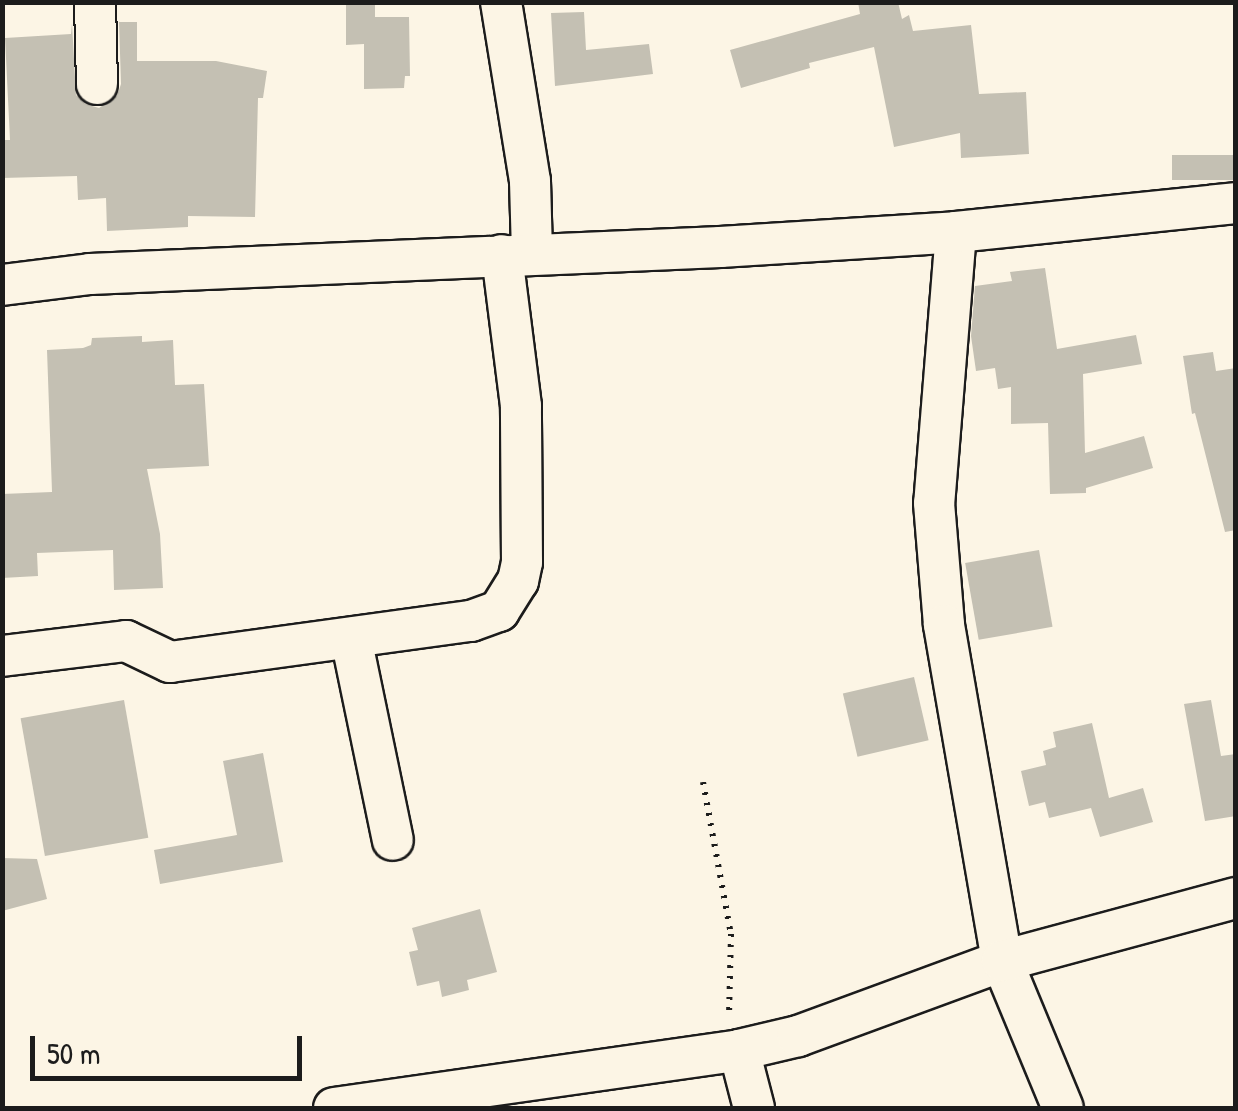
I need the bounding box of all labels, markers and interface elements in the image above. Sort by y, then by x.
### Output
scale bar [35,1016,308,1078]
text: 50 m [47,1033,100,1073]

